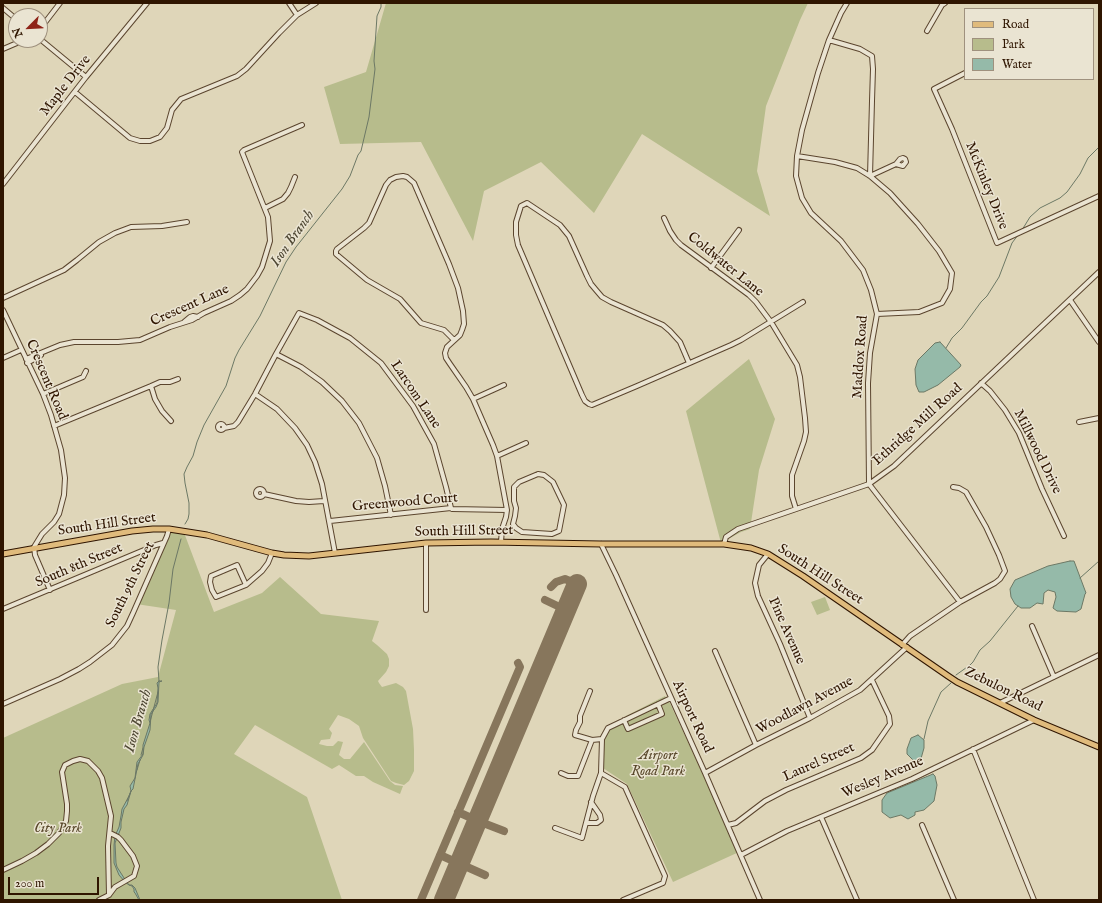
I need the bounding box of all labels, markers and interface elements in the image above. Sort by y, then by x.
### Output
north arrow [8,8,48,48]
legend [964,8,1094,80]
text: Road [1002,17,1029,32]
text: N [10,25,26,40]
text: Park [1002,37,1025,52]
street label: Maple Drive [37,52,95,120]
text: Water [1002,57,1032,72]
street label: McKinley Drive [961,140,1011,232]
water label: Ison Branch [267,207,319,271]
street label: Coldwater Lane [684,229,766,301]
street label: Crescent Lane [148,281,232,331]
street label: Maddox Road [850,315,872,399]
street label: Crescent Road [22,337,70,423]
street label: Larcom Lane [386,358,444,432]
street label: Ethridge Mill Road [870,380,966,470]
street label: Millwood Drive [1009,407,1065,497]
street label: Greenwood Court [352,490,458,516]
street label: South Hill Street [57,510,157,540]
street label: South Hill Street [415,523,513,541]
street label: South 9th Street [103,539,159,631]
street label: South 8th Street [33,540,125,592]
street label: South Hill Street [774,541,866,609]
street label: Pine Avenue [764,595,808,667]
street label: Zebulon Road [961,664,1045,716]
street label: Woodlawn Avenue [754,673,856,739]
street label: Airport Road [668,678,716,756]
water label: Ison Branch [121,687,157,755]
street label: Laurel Street [781,740,857,786]
park label: Airport Road Park [631,748,685,780]
street label: Wesley Avenue [840,753,926,803]
park label: City Park [34,821,82,837]
scale bar [10,869,101,895]
text: 200 m [15,876,44,891]

